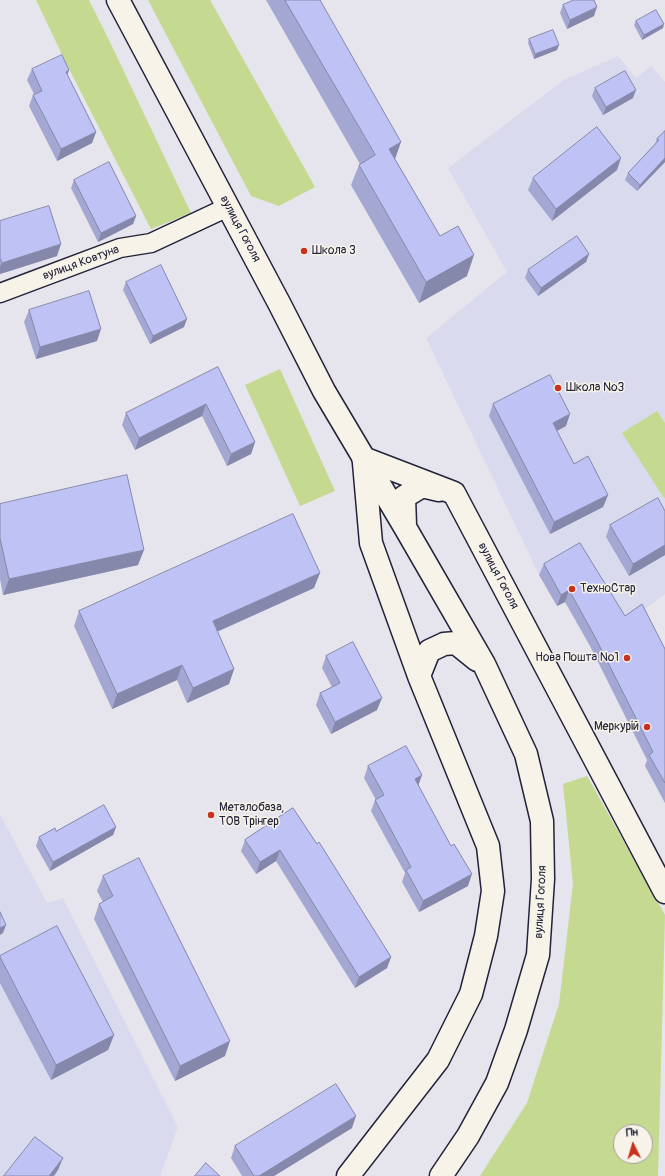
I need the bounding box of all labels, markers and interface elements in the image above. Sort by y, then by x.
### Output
street label: вулиця Гоголя [216,193,264,265]
street label: вулиця Ковтуна [41,242,121,284]
place label: Школа 3 [312,244,356,258]
marker: Школа 3 [299,246,309,256]
place label: Школа №3 [566,381,624,395]
marker: Школа №3 [553,383,563,393]
street label: вулиця Гоголя [474,540,522,612]
place label: ТехноСтар [580,582,636,596]
marker: ТехноСтар [567,584,577,594]
place label: Нова Пошта №1 [535,651,619,665]
marker: Нова Пошта №1 [622,653,632,663]
place label: Меркурій [594,720,639,734]
marker: Меркурій [642,722,652,732]
place label: Металобаза, ТОВ Трінгер [219,801,284,829]
marker: Металобаза, ТОВ Трінгер [206,810,216,820]
street label: вулиця Гоголя [532,865,550,939]
north arrow [613,1124,653,1164]
text: Пн [625,1126,639,1140]

